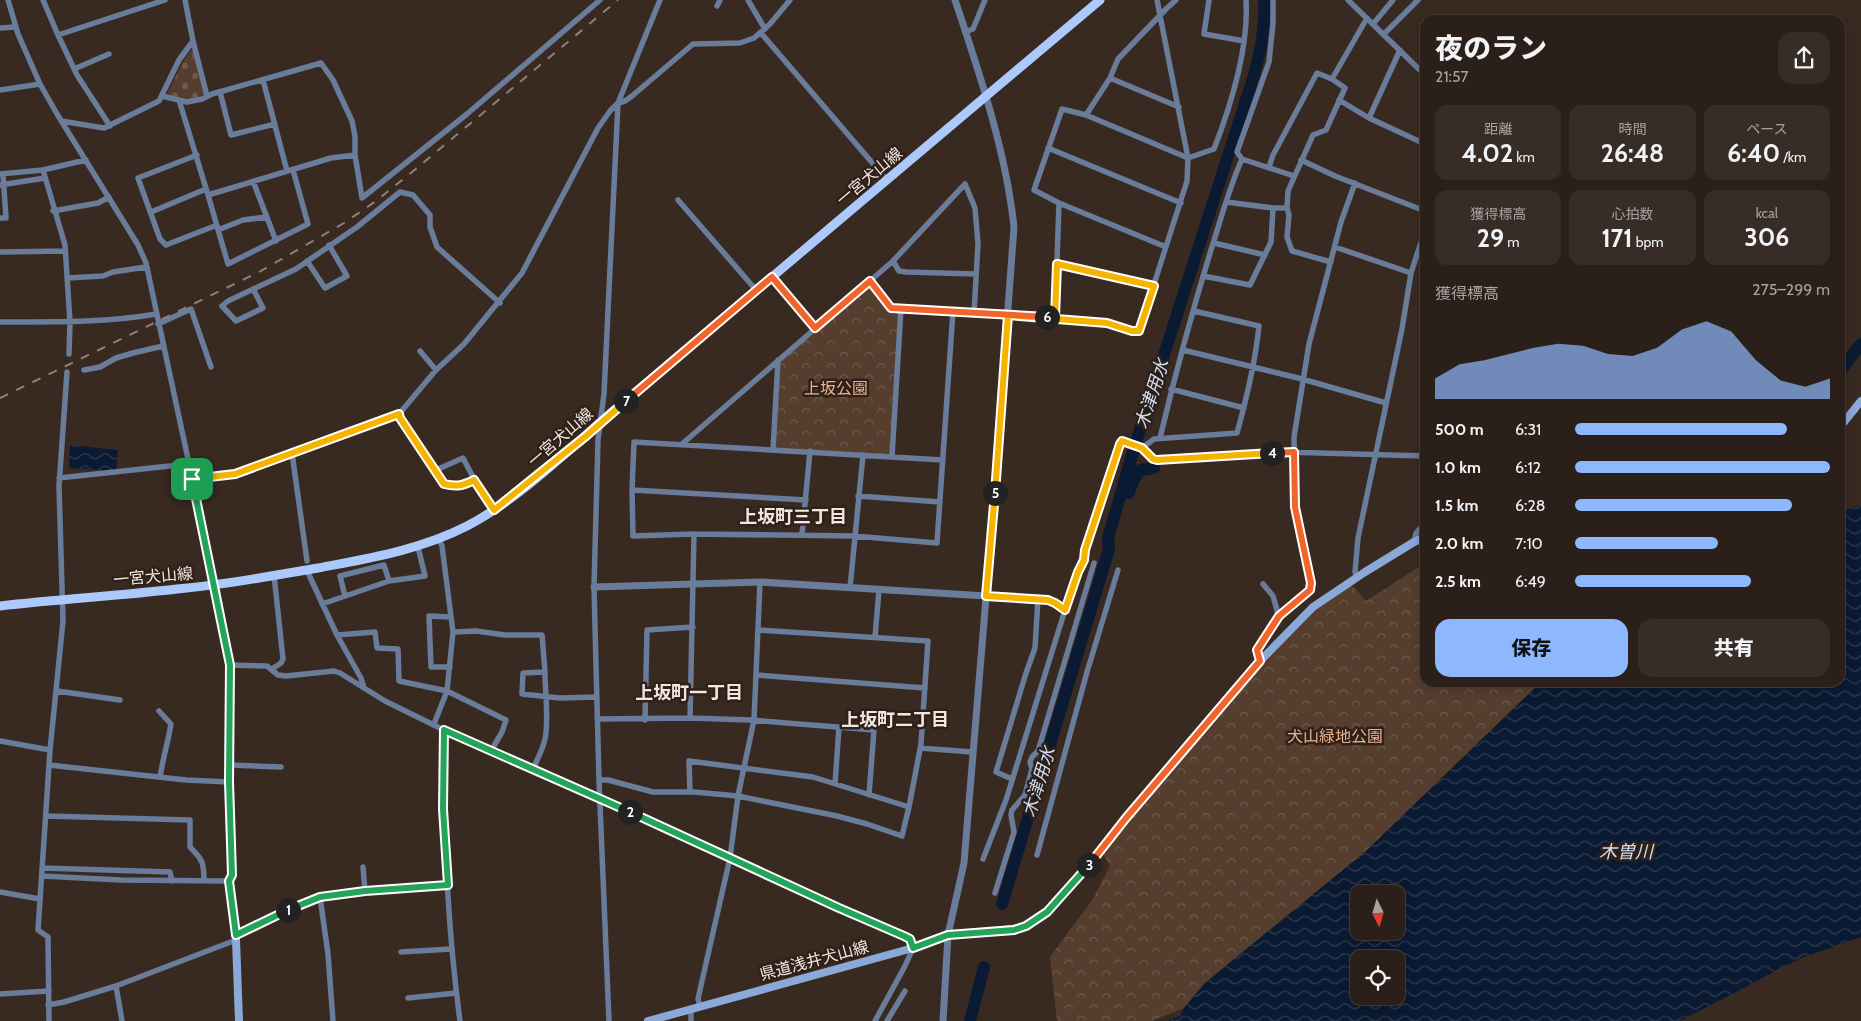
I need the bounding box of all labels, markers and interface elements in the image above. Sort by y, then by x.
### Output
text: 夜のラン [1435,31,1547,65]
button: share [1778,32,1830,84]
text: 21:57 [1435,67,1469,86]
text: 距離 [1484,120,1512,138]
text: 時間 [1618,120,1646,138]
text: ペース [1746,120,1787,138]
text: 4.02 [1461,138,1513,168]
text: 26:48 [1601,138,1664,168]
text: 6:40 [1727,138,1780,168]
street label: 一宮犬山線 [833,143,906,209]
text: km [1513,148,1535,166]
text: /km [1780,148,1806,166]
text: kcal [1756,204,1778,222]
text: 獲得標高 [1470,205,1526,223]
text: 心拍数 [1611,205,1653,223]
text: 306 [1744,222,1789,252]
text: 29 [1477,223,1504,253]
text: 171 [1601,223,1633,253]
text: m [1504,233,1520,251]
text: bpm [1633,233,1664,251]
text: 275–299 m [1752,280,1830,299]
text: 獲得標高 [1435,284,1499,303]
pin: 6 [1034,304,1060,330]
text: 6 [1044,308,1051,326]
water label: 木津用水 [1130,354,1174,432]
park label: 上坂公園 [804,379,868,398]
pin: 7 [614,388,638,414]
text: 7 [623,392,630,410]
street label: 一宮犬山線 [524,404,597,471]
text: 500 m [1435,420,1484,439]
text: 6:31 [1515,420,1541,439]
pin: 4 [1260,440,1284,466]
text: 4 [1268,444,1277,462]
pin [171,458,213,500]
text: 1.0 km [1435,458,1481,477]
text: 6:12 [1515,458,1541,477]
icon: arrive [178,465,206,493]
pin: 5 [982,480,1008,506]
text: 5 [992,484,999,502]
text: 1.5 km [1435,496,1478,515]
text: 6:28 [1515,496,1546,515]
district label: 上坂町三丁目 [739,506,847,528]
text: 2.0 km [1435,534,1483,553]
text: 7:10 [1515,534,1543,553]
street label: 一宮犬山線 [112,564,194,589]
text: 2.5 km [1435,572,1481,591]
text: 6:49 [1515,572,1546,591]
button: 保存 [1435,619,1628,677]
button: 共有 [1638,619,1830,677]
district label: 上坂町一丁目 [635,682,743,704]
district label: 上坂町二丁目 [841,709,949,731]
park label: 犬山緑地公園 [1287,727,1383,746]
water label: 木津用水 [1018,742,1061,820]
pin: 2 [618,800,642,824]
text: 2 [627,803,634,821]
water label: 木曽川 [1599,841,1655,863]
pin: 3 [1076,852,1102,878]
text: 3 [1086,856,1093,874]
north arrow [1350,885,1405,940]
map controls [1350,885,1405,1005]
pin: 1 [276,898,300,922]
text: 1 [286,901,291,919]
street label: 県道浅井犬山線 [758,937,871,984]
button: locate [1350,950,1405,1005]

